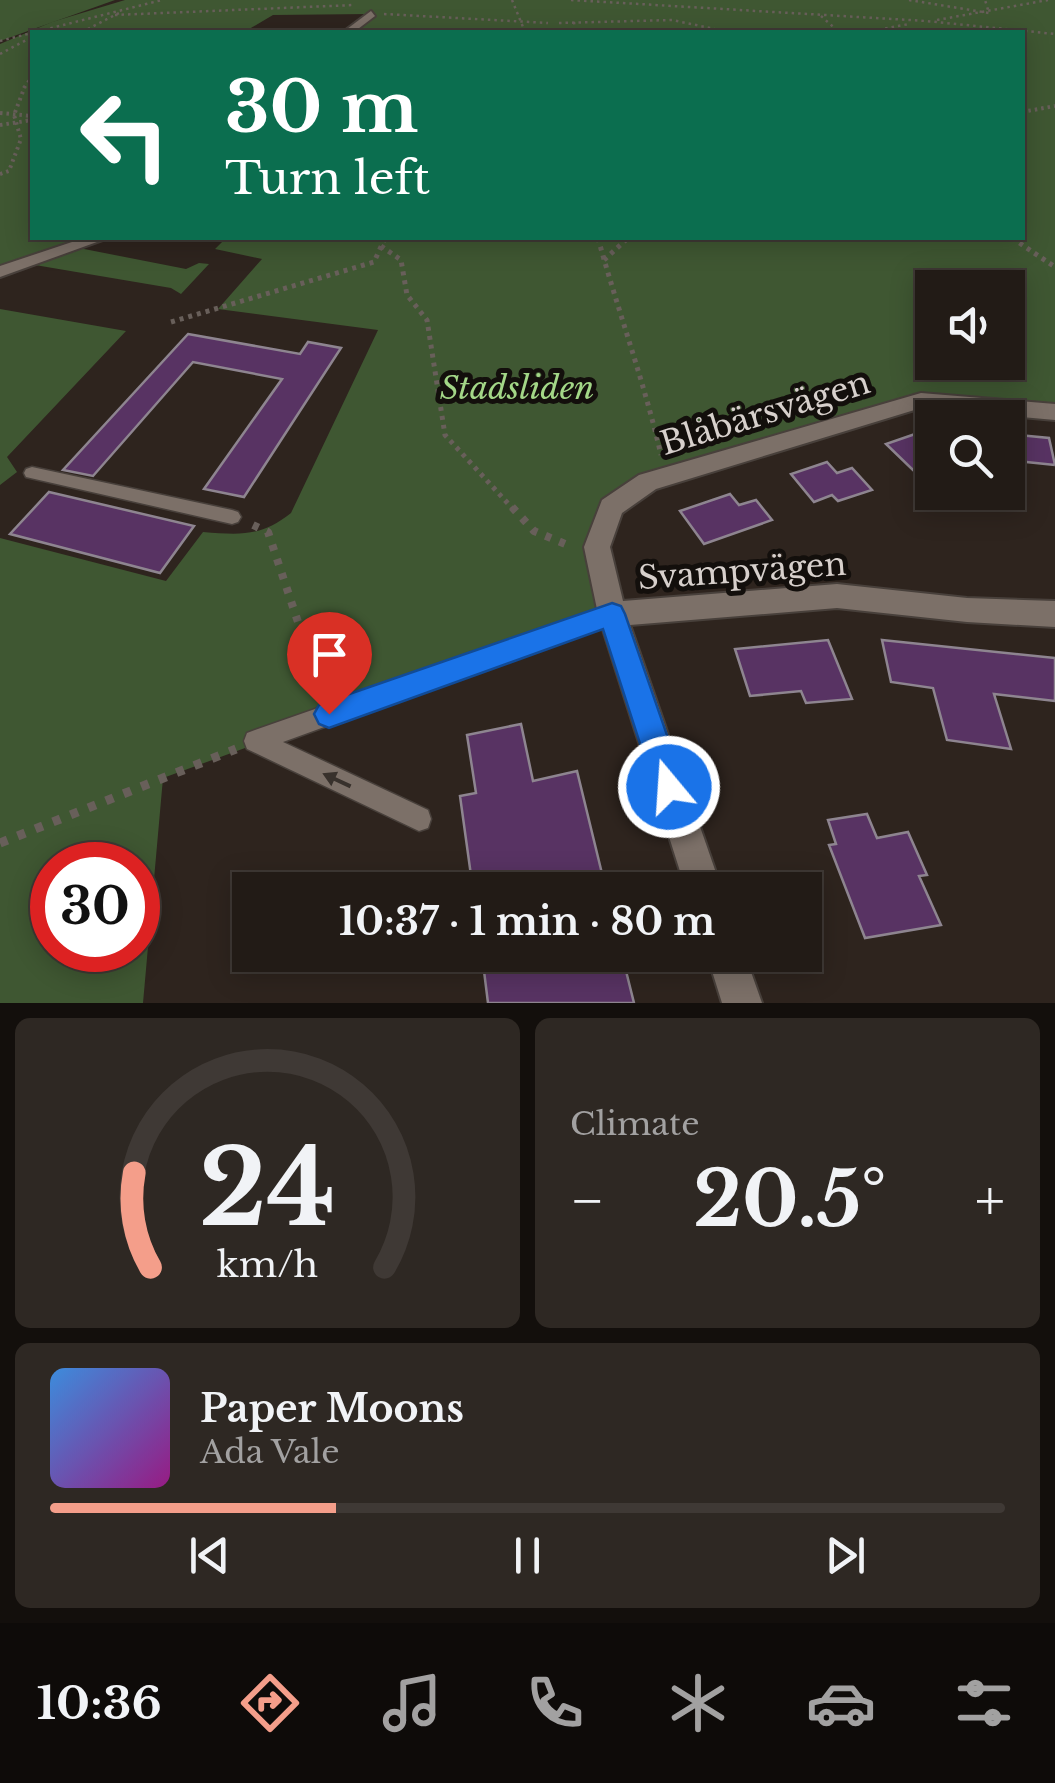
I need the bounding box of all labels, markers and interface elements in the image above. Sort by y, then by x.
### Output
text: 30 m [225,64,418,151]
icon: left [60,70,190,200]
text: Turn left [225,150,430,206]
map controls [915,270,1025,510]
button: sound [915,270,1025,380]
street label: Blåbärsvägen [655,362,875,464]
park label: Stadsliden [440,368,594,408]
button: search [915,400,1025,510]
street label: Svampvägen [636,544,848,598]
pin [287,612,372,715]
icon: arrive [302,627,357,682]
position arrow [617,735,721,839]
one-way arrow [322,772,351,789]
speed limit sign: 30 [30,842,160,972]
text: 10:37 · 1 min · 80 m [339,898,715,945]
text: Climate [570,1104,699,1144]
text: 24 [199,1124,336,1253]
text: 20.5° [693,1153,886,1246]
text: − [570,1167,605,1235]
text: + [975,1167,1005,1235]
text: km/h [217,1242,318,1287]
text: Paper Moons [200,1385,464,1432]
text: Ada Vale [200,1432,340,1472]
icon: previous [182,1528,237,1583]
icon: pause [500,1528,555,1583]
icon: next [818,1528,873,1583]
icon: directions [235,1668,305,1738]
icon: music [377,1668,447,1738]
icon: phone [520,1668,590,1738]
icon: climate [663,1668,733,1738]
icon: car [806,1668,876,1738]
icon: filters [949,1668,1019,1738]
text: 10:36 [36,1675,162,1731]

